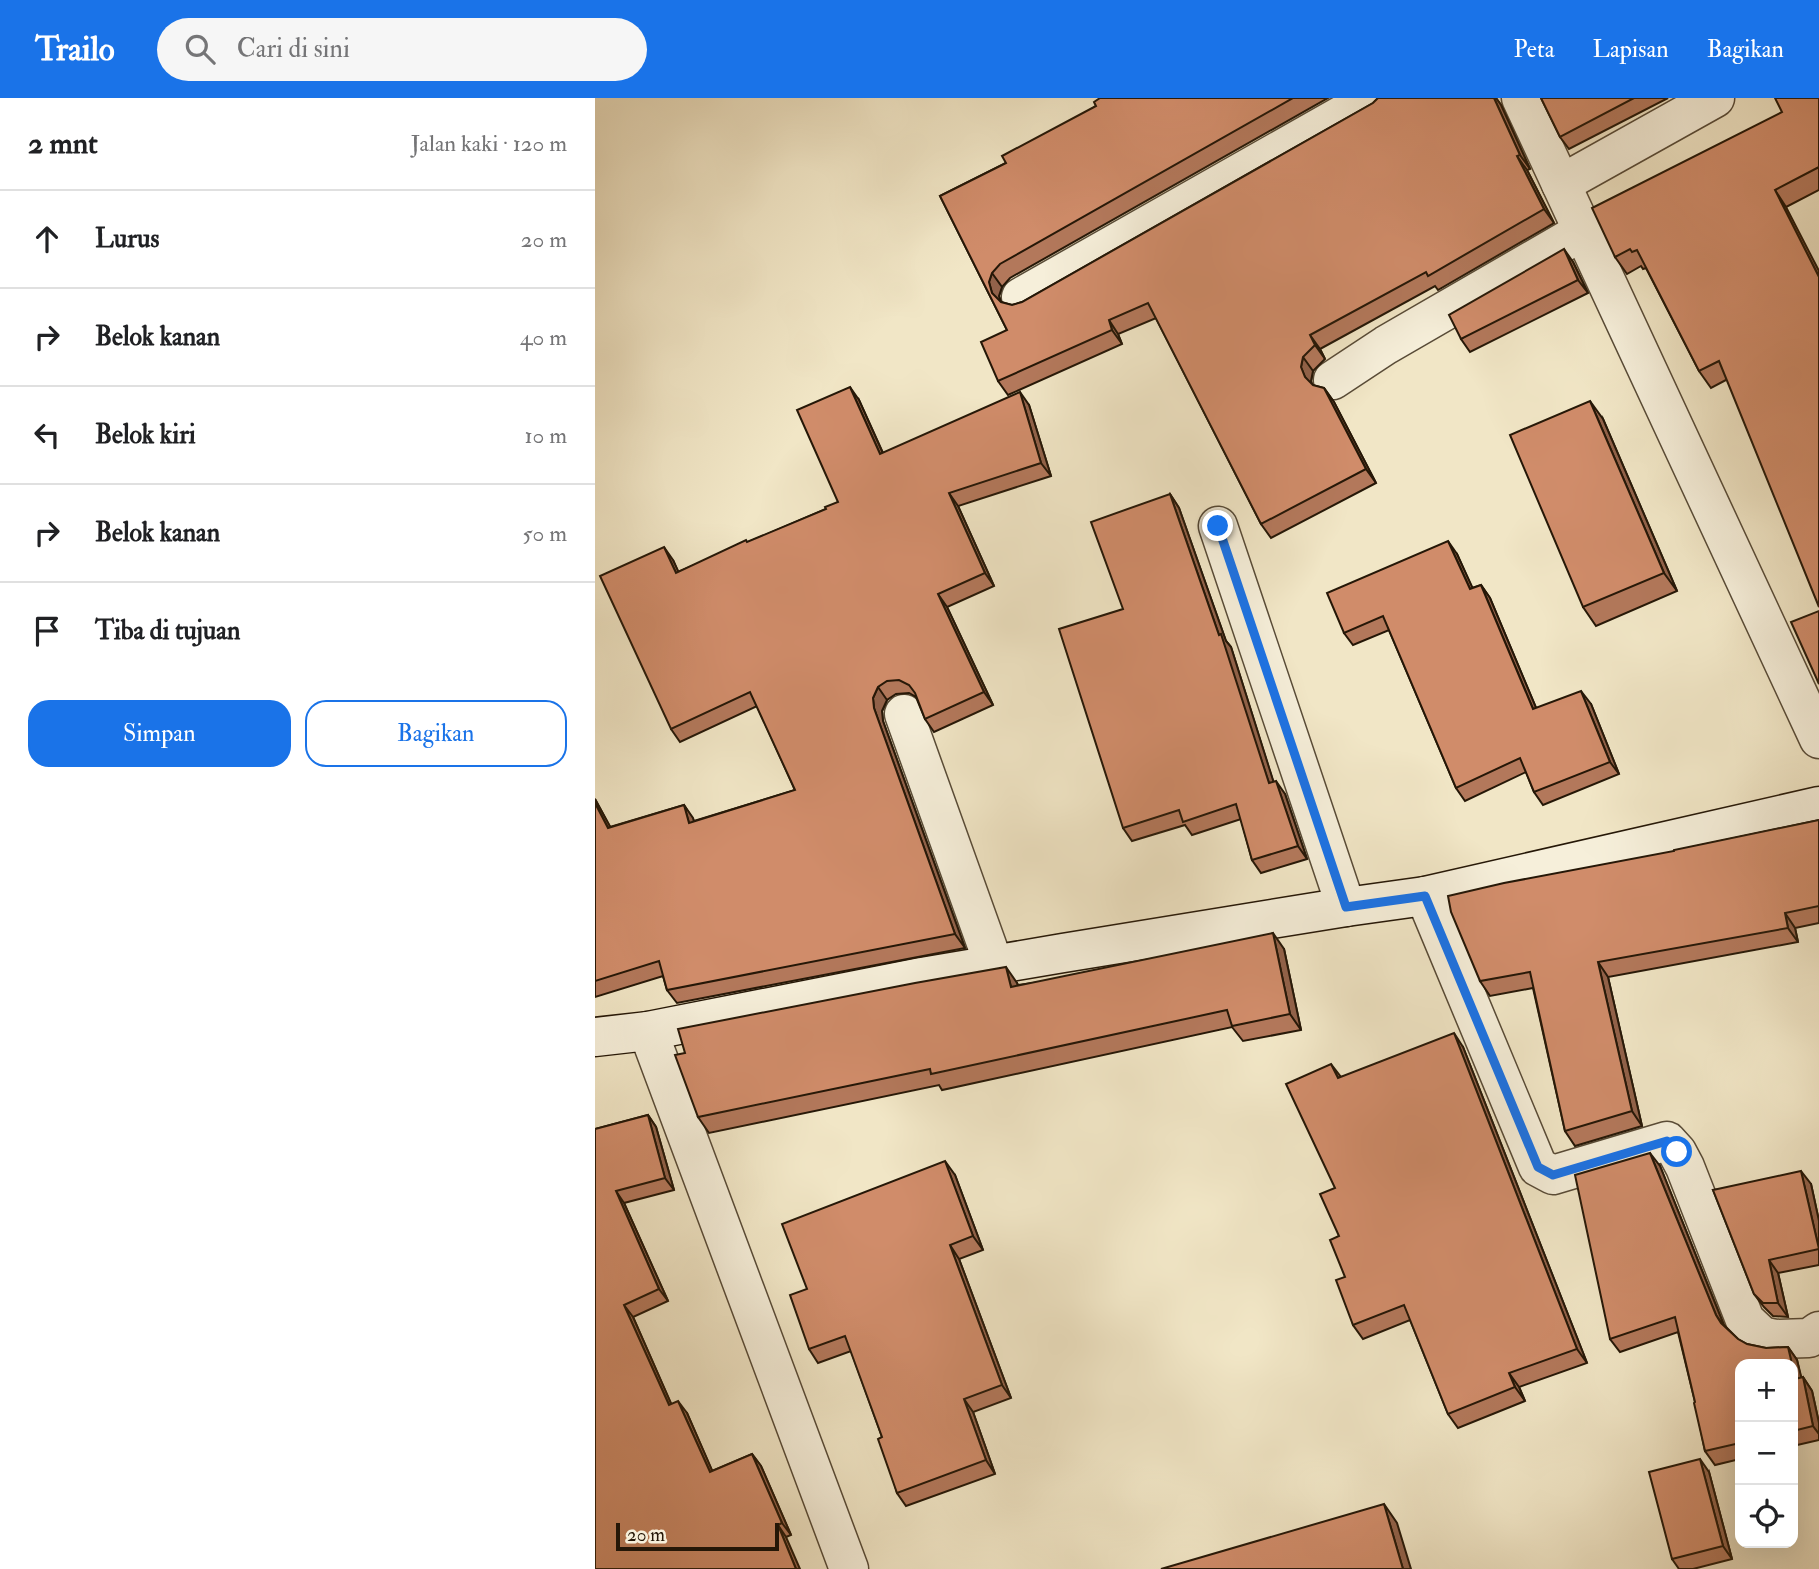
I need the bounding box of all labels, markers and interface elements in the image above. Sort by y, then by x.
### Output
search box [157,18,647,81]
text: Trailo [35,29,115,70]
icon: search [181,30,219,68]
text: Cari di sini [237,33,350,65]
text: Peta [1513,34,1555,65]
text: Lapisan [1593,34,1669,65]
text: Bagikan [1707,34,1784,65]
text: 2 mnt [28,125,98,162]
text: Jalan kaki · 120 m [411,129,567,158]
icon: ahead [28,220,66,258]
text: Lurus [95,223,159,255]
text: 20 m [521,225,567,254]
icon: right [28,318,66,356]
text: Belok kanan [95,321,220,353]
text: 40 m [520,323,567,352]
icon: left [28,416,66,454]
text: Belok kiri [95,419,196,451]
text: 10 m [524,421,567,450]
route end [1202,510,1233,541]
icon: right [28,514,66,552]
text: Belok kanan [95,517,220,549]
text: 50 m [523,519,567,548]
icon: arrive [28,612,66,650]
text: Tiba di tujuan [95,615,240,647]
button: Simpan [28,700,291,767]
button: Bagikan [305,700,567,767]
route start [1661,1136,1692,1167]
map controls [1735,1359,1798,1548]
button: + [1735,1359,1798,1422]
button: − [1735,1422,1798,1485]
button: locate [1735,1485,1798,1548]
scale bar [616,1520,779,1552]
text: 20 m [627,1523,665,1547]

